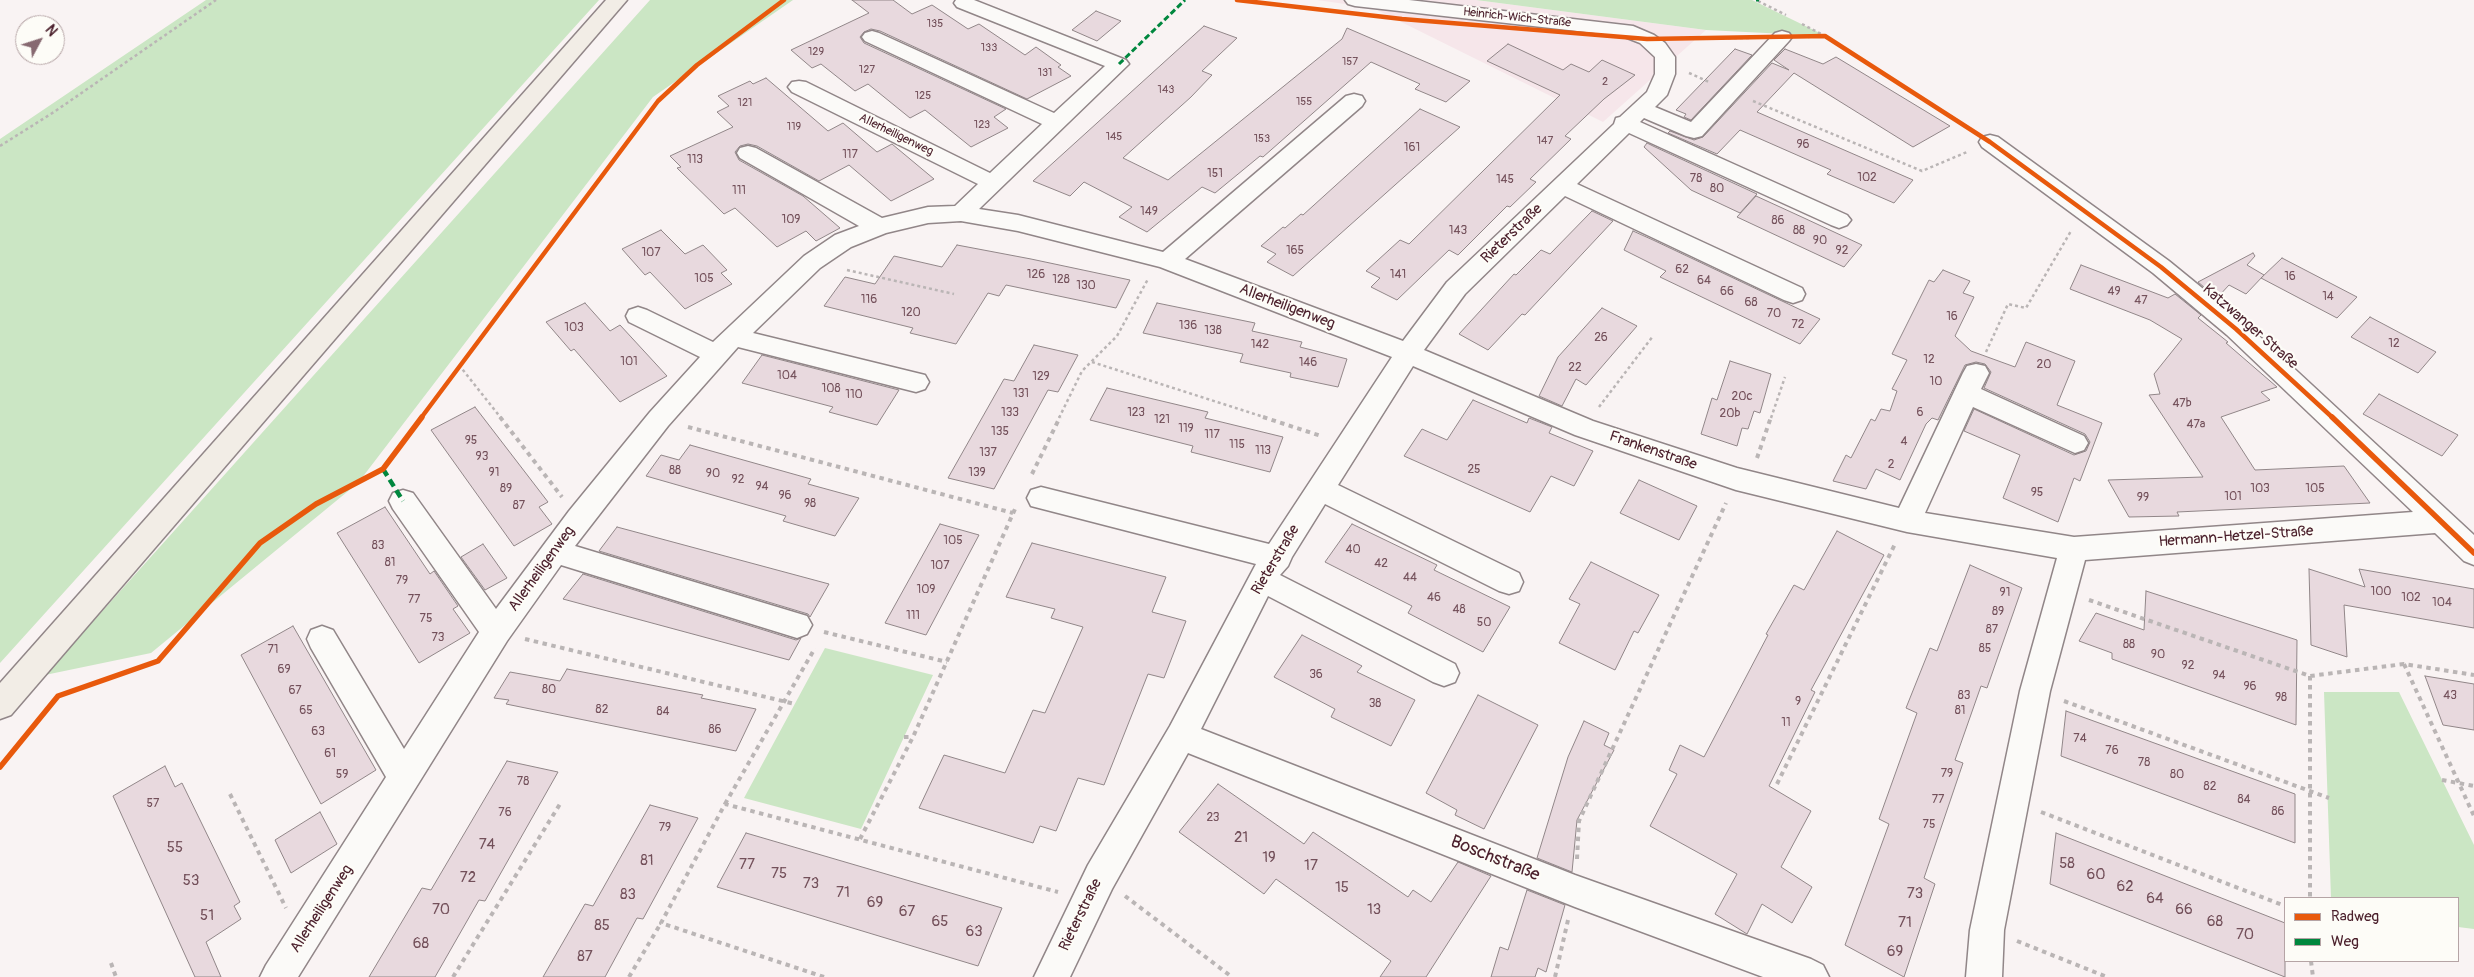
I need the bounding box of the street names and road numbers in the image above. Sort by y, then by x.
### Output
street label: Heinrich-Wich-Straße [1462,5,1572,31]
street label: Allerheiligenweg [856,111,936,159]
street label: Rieterstraße [1478,200,1546,268]
street label: Allerheiligenweg [1237,280,1337,334]
street label: Katzwanger Straße [2199,281,2301,373]
street label: Frankenstraße [1607,428,1699,474]
street label: Rieterstraße [1248,522,1304,598]
street label: Allerheiligenweg [505,523,579,615]
street label: Hermann-Hetzel-Straße [2158,523,2314,551]
street label: Boschstraße [1447,831,1543,887]
street label: Allerheiligenweg [287,862,357,956]
street label: Rieterstraße [1056,876,1106,954]

